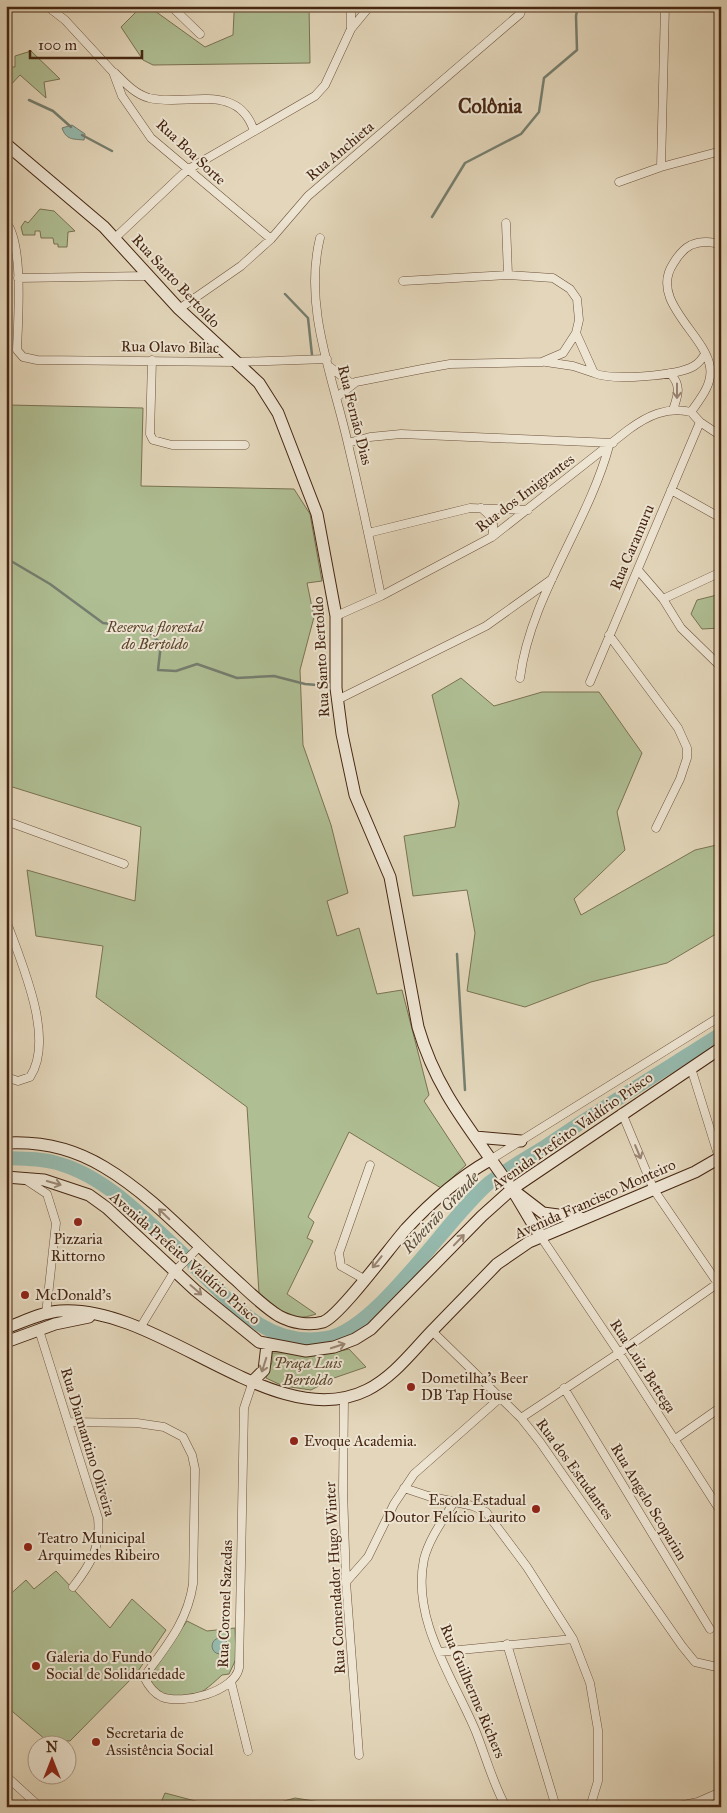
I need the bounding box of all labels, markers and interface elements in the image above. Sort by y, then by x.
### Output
scale bar [30,28,142,60]
text: 100 m [38,36,78,54]
district label: Colônia [458,94,523,118]
street label: Rua Boa Sorte [152,115,230,189]
street label: Rua Anchieta [302,117,378,185]
street label: Rua Santo Bertoldo [128,231,224,332]
street label: Rua Olavo Bilac [121,337,219,357]
street label: Rua Fernão Dias [334,363,376,467]
one-way arrow [672,382,682,398]
street label: Rua dos Imigrantes [472,450,578,536]
street label: Rua Caramuru [606,502,658,592]
street label: Rua Santo Bertoldo [309,596,333,718]
park label: Reserva florestal do Bertoldo [106,618,205,653]
street label: Avenida Prefeito Valdírio Prisco [487,1068,657,1194]
one-way arrow [634,1144,644,1159]
street label: Avenida Francisco Monteiro [511,1155,679,1243]
water label: Ribeirão Grande [397,1167,484,1258]
one-way arrow [46,1178,62,1188]
street label: Avenida Prefeito Valdírio Prisco [105,1187,264,1328]
one-way arrow [158,1208,170,1220]
marker: Pizzaria Rittorno [72,1216,84,1228]
place label: Pizzaria Rittorno [51,1230,105,1265]
one-way arrow [453,1234,465,1246]
one-way arrow [372,1256,383,1269]
one-way arrow [189,1285,202,1296]
place label: McDonald's [35,1286,111,1304]
marker: McDonald's [19,1289,31,1301]
street label: Rua Luiz Bettega [606,1316,680,1417]
one-way arrow [330,1340,346,1350]
park label: Praça Luis Bertoldo [274,1354,343,1389]
one-way arrow [259,1356,268,1372]
street label: Rua Diamantino Oliveira [57,1365,119,1519]
place label: Dometilha's Beer DB Tap House [421,1369,528,1404]
marker: Dometilha's Beer DB Tap House [405,1381,417,1393]
street label: Rua dos Estudantes [532,1415,618,1523]
place label: Evoque Academia. [304,1432,417,1451]
marker: Evoque Academia. [288,1435,300,1447]
street label: Rua Angelo Scoparim [607,1440,691,1564]
street label: Rua Comendador Hugo Winter [321,1481,349,1675]
place label: Escola Estadual Doutor Felício Laurito [384,1491,527,1526]
marker: Escola Estadual Doutor Felício Laurito [530,1503,542,1515]
place label: Teatro Municipal Arquimedes Ribeiro [37,1529,160,1565]
street label: Rua Coronel Sazedas [214,1540,236,1668]
marker: Teatro Municipal Arquimedes Ribeiro [22,1541,34,1553]
street label: Rua Guilherme Richers [437,1621,509,1761]
place label: Galeria do Fundo Social de Solidariedade [46,1648,185,1683]
marker: Galeria do Fundo Social de Solidariedade [30,1660,42,1672]
place label: Secretaria de Assistência Social [105,1724,214,1759]
north arrow [28,1736,78,1786]
marker: Secretaria de Assistência Social [90,1736,102,1748]
text: N [46,1739,58,1756]

